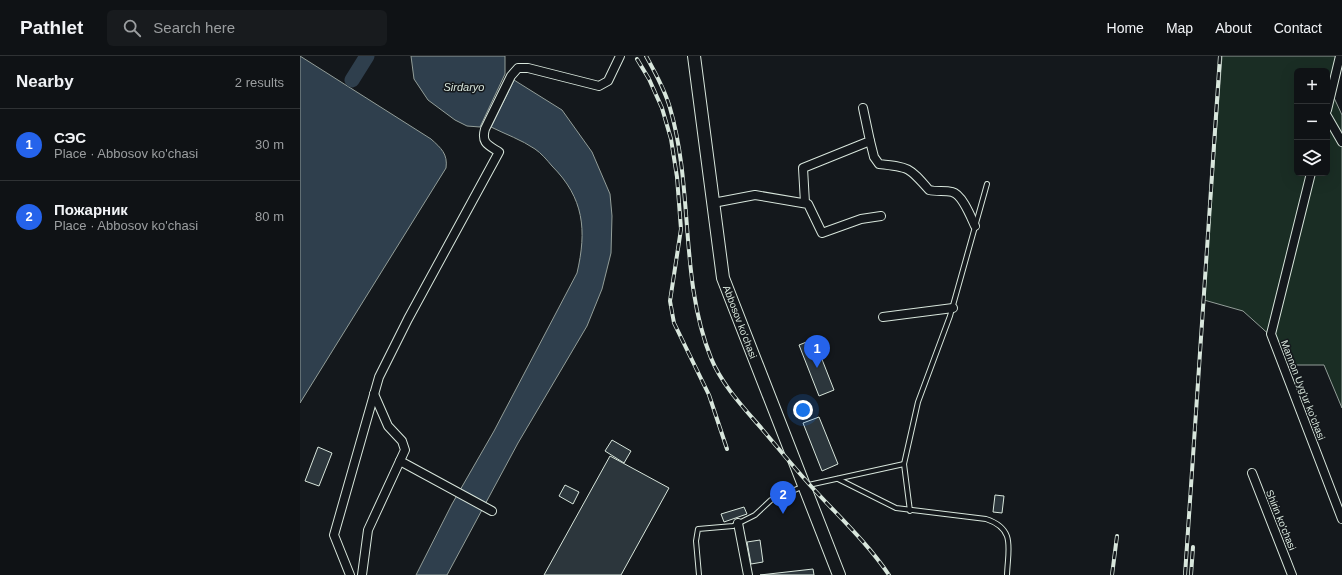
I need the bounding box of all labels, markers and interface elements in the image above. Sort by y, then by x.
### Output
search box [107,10,387,46]
text: Pathlet [20,17,83,38]
icon: search [121,17,143,39]
text: Search here [153,19,235,36]
text: Home [1107,20,1144,36]
text: Map [1166,20,1193,36]
text: About [1215,20,1252,36]
text: Contact [1274,20,1322,36]
map controls [1294,68,1330,176]
button: + [1294,68,1330,104]
text: Nearby [16,72,74,91]
text: 2 results [235,75,284,90]
water label: Sirdaryo [444,81,484,93]
button: − [1294,104,1330,140]
text: СЭС [54,129,86,146]
text: 1 [25,137,33,152]
text: 30 m [255,137,284,152]
button: layers [1294,140,1330,176]
text: Place · Abbosov ko'chasi [54,146,198,161]
text: Пожарник [54,201,128,218]
text: 2 [25,209,33,224]
text: 80 m [255,209,284,224]
text: Place · Abbosov ko'chasi [54,218,198,233]
street label: Abbosov ko'chasi [721,284,759,360]
pin: 1 [804,335,830,368]
street label: Mannon Uyg'ur ko'chasi [1279,339,1327,441]
your location [793,400,813,420]
pin: 2 [770,481,796,514]
street label: Shirin ko'chasi [1264,488,1298,552]

